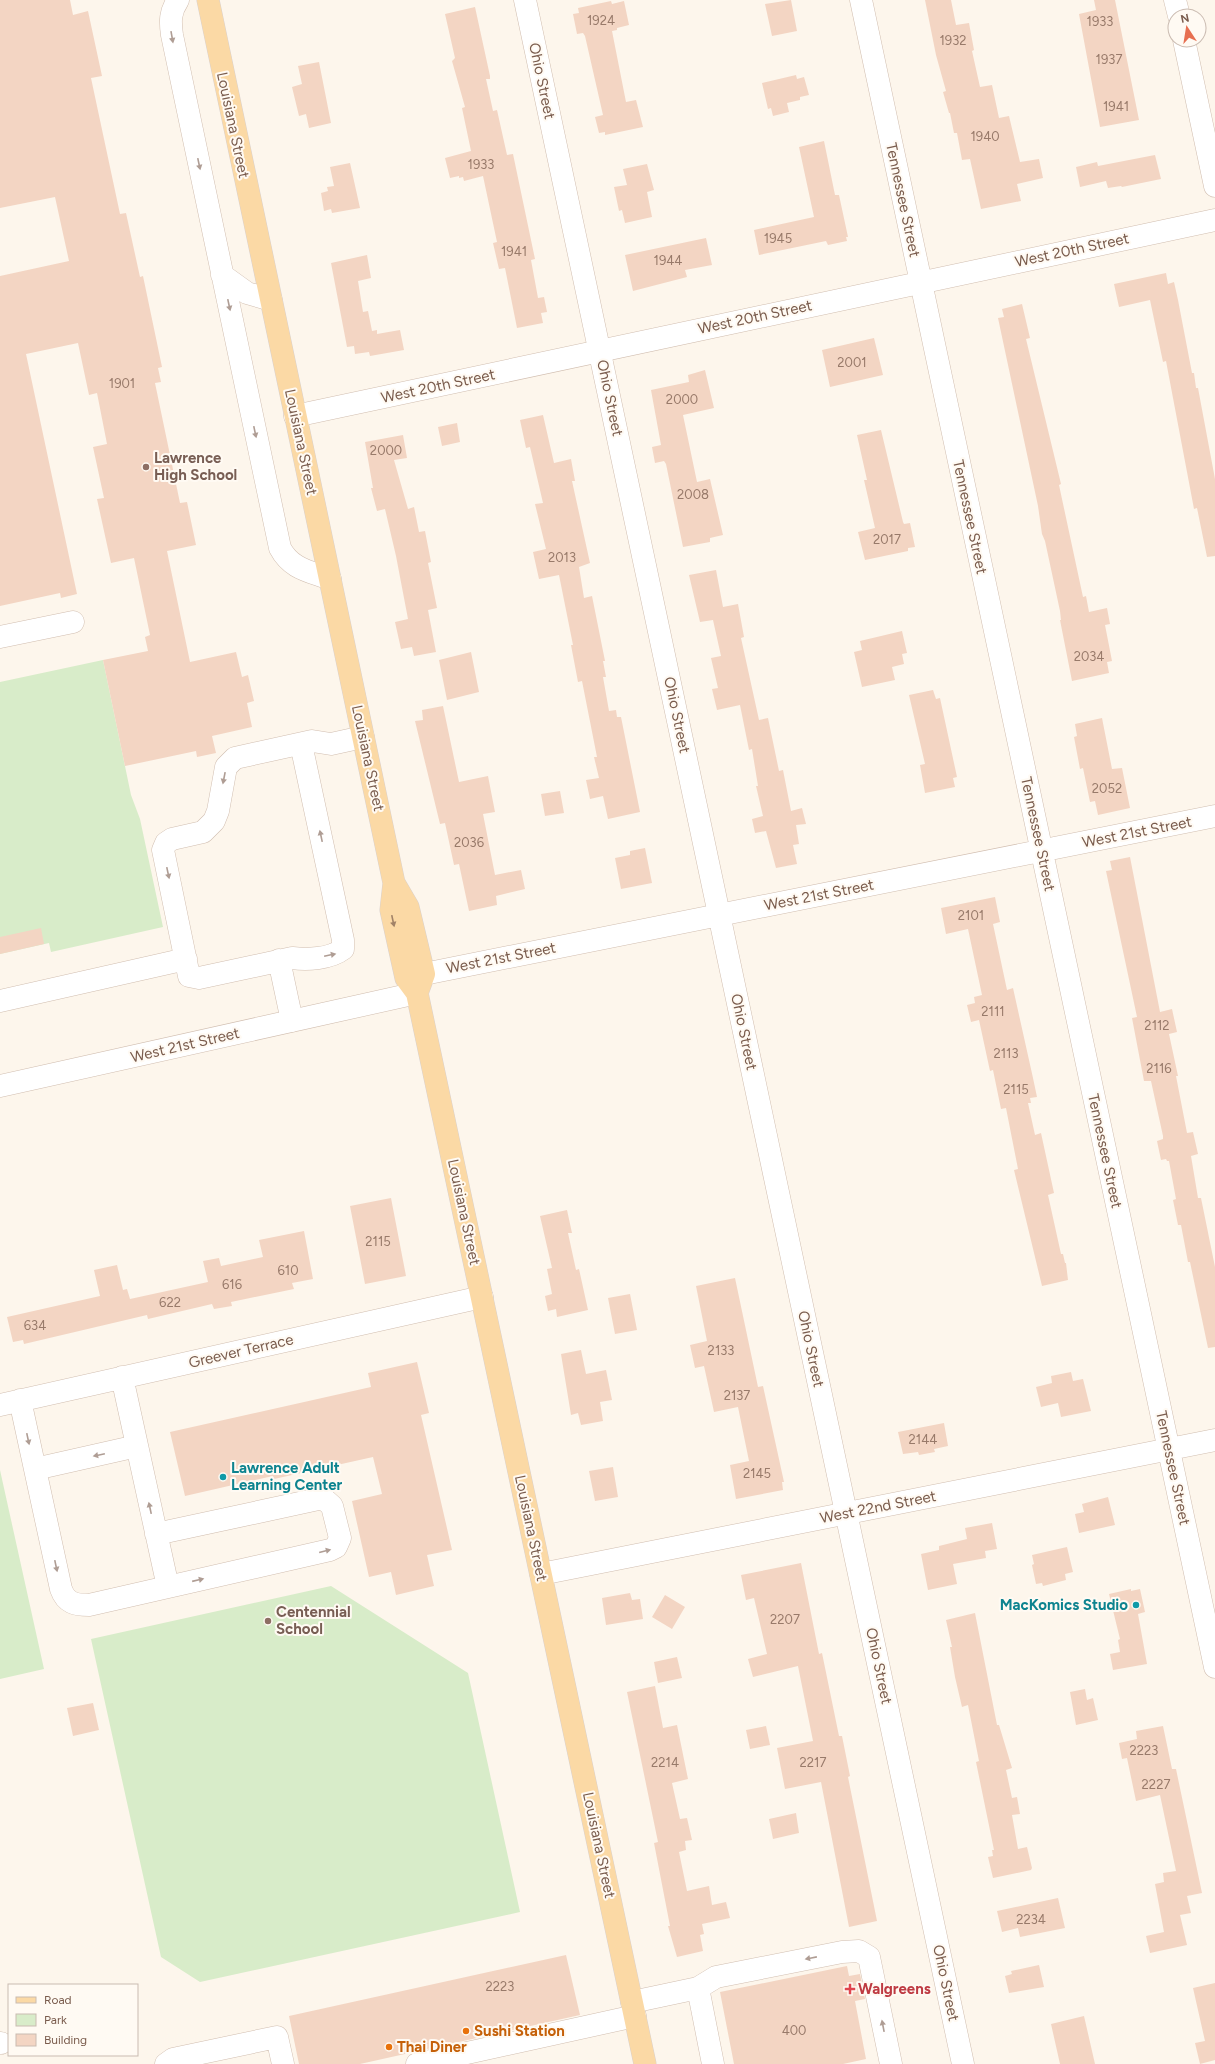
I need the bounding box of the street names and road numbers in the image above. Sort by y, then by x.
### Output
street label: Ohio Street [525,41,559,121]
street label: Louisiana Street [213,70,253,180]
street label: Tennessee Street [882,141,924,259]
street label: West 20th Street [1013,229,1131,271]
street label: West 20th Street [696,296,814,338]
street label: Ohio Street [593,358,627,438]
street label: West 20th Street [379,365,497,407]
street label: Louisiana Street [281,387,321,497]
street label: Tennessee Street [949,458,991,576]
street label: Ohio Street [660,675,694,755]
street label: Louisiana Street [348,703,388,813]
street label: Tennessee Street [1017,775,1059,893]
street label: West 21st Street [1081,812,1194,851]
street label: West 21st Street [763,875,876,914]
street label: West 21st Street [445,938,558,977]
street label: Ohio Street [727,992,761,1072]
street label: West 21st Street [129,1024,242,1066]
street label: Tennessee Street [1084,1092,1126,1210]
street label: Louisiana Street [444,1157,484,1267]
street label: Ohio Street [794,1309,828,1389]
street label: Greever Terrace [187,1330,295,1372]
street label: Tennessee Street [1152,1409,1194,1527]
street label: Louisiana Street [511,1473,551,1583]
street label: West 22nd Street [818,1487,938,1527]
street label: Ohio Street [862,1626,896,1706]
street label: Louisiana Street [579,1790,619,1900]
street label: Ohio Street [929,1943,963,2023]

